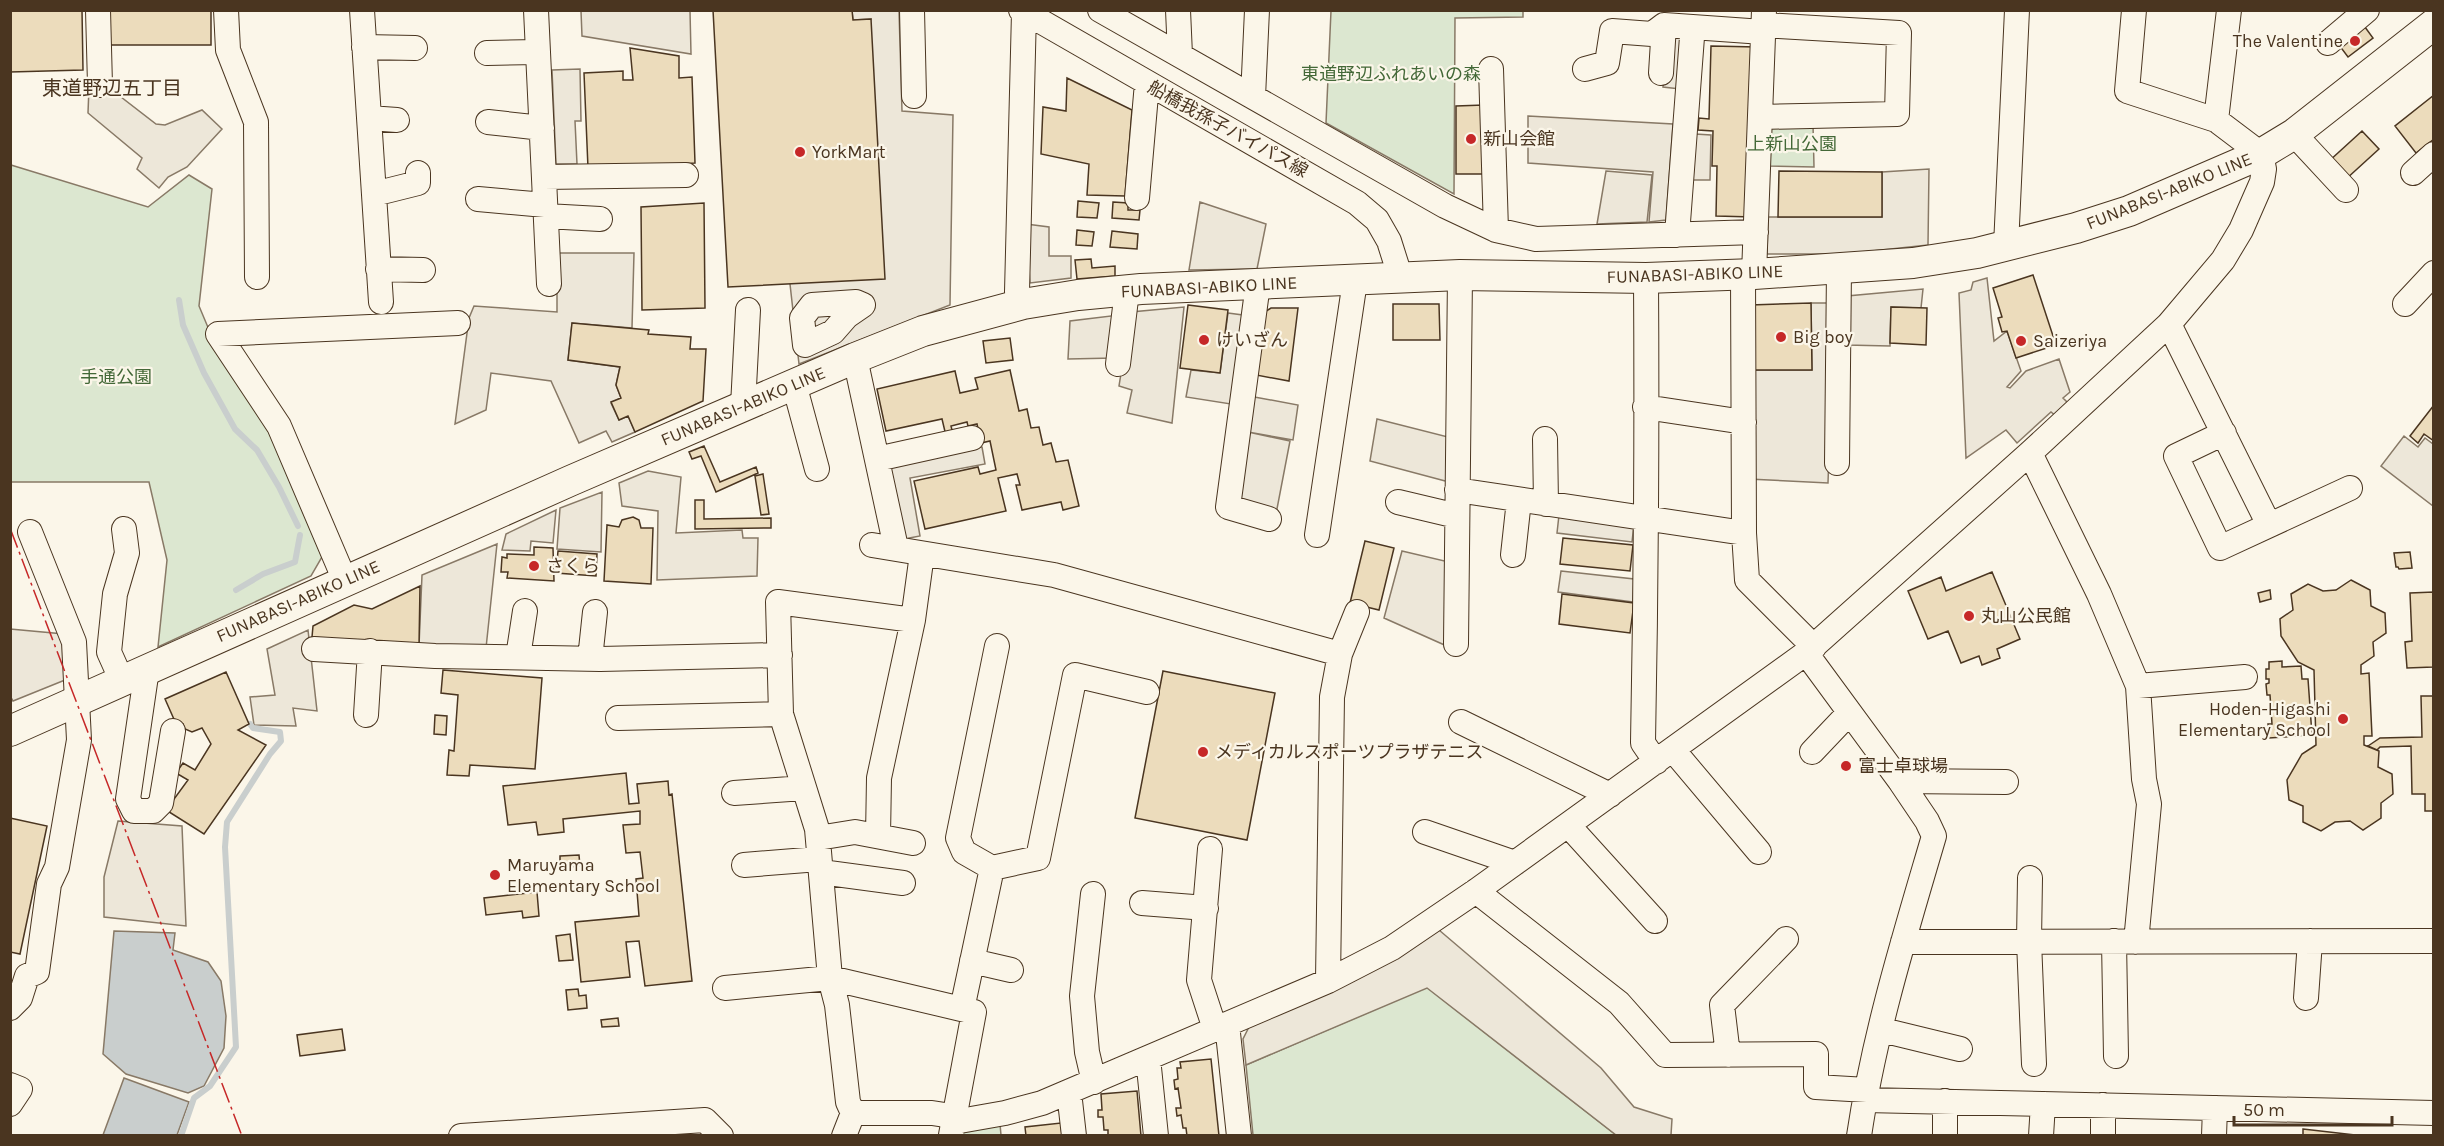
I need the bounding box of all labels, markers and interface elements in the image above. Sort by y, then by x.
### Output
place label: The Valentine [2233,30,2343,52]
marker: The Valentine [2348,34,2362,48]
park label: 東道野辺ふれあいの森 [1301,63,1481,85]
street label: 船橋我孫子バイパス線 [1144,76,1312,182]
district label: 東道野辺五丁目 [42,77,182,100]
place label: 新山会館 [1483,128,1555,150]
marker: 新山会館 [1464,132,1478,146]
park label: 上新山公園 [1747,133,1837,155]
place label: YorkMart [812,141,886,163]
marker: YorkMart [793,145,807,159]
street label: FUNABASI-ABIKO LINE [2083,148,2255,234]
street label: FUNABASI-ABIKO LINE [1606,260,1784,288]
street label: FUNABASI-ABIKO LINE [1120,271,1298,303]
place label: Big boy [1793,326,1853,348]
place label: けいざん [1216,329,1288,351]
marker: Big boy [1774,330,1788,344]
place label: Saizeriya [2033,330,2107,352]
marker: けいざん [1197,333,1211,347]
marker: Saizeriya [2014,334,2028,348]
street label: FUNABASI-ABIKO LINE [657,361,829,451]
park label: 手通公園 [80,366,152,388]
street label: FUNABASI-ABIKO LINE [213,555,383,647]
place label: さくら [546,555,600,577]
marker: さくら [527,559,541,573]
place label: 丸山公民館 [1981,605,2071,627]
marker: 丸山公民館 [1962,609,1976,623]
place label: Hoden-Higashi Elementary School [2178,698,2331,741]
marker: Hoden-Higashi Elementary School [2336,712,2350,726]
place label: メディカルスポーツプラザテニス [1215,741,1483,763]
marker: メディカルスポーツプラザテニス [1196,745,1210,759]
place label: 富士卓球場 [1858,755,1948,777]
marker: 富士卓球場 [1839,759,1853,773]
place label: Maruyama Elementary School [507,854,660,897]
marker: Maruyama Elementary School [488,868,502,882]
scale bar [2234,1089,2392,1127]
text: 50 m [2243,1099,2285,1121]

